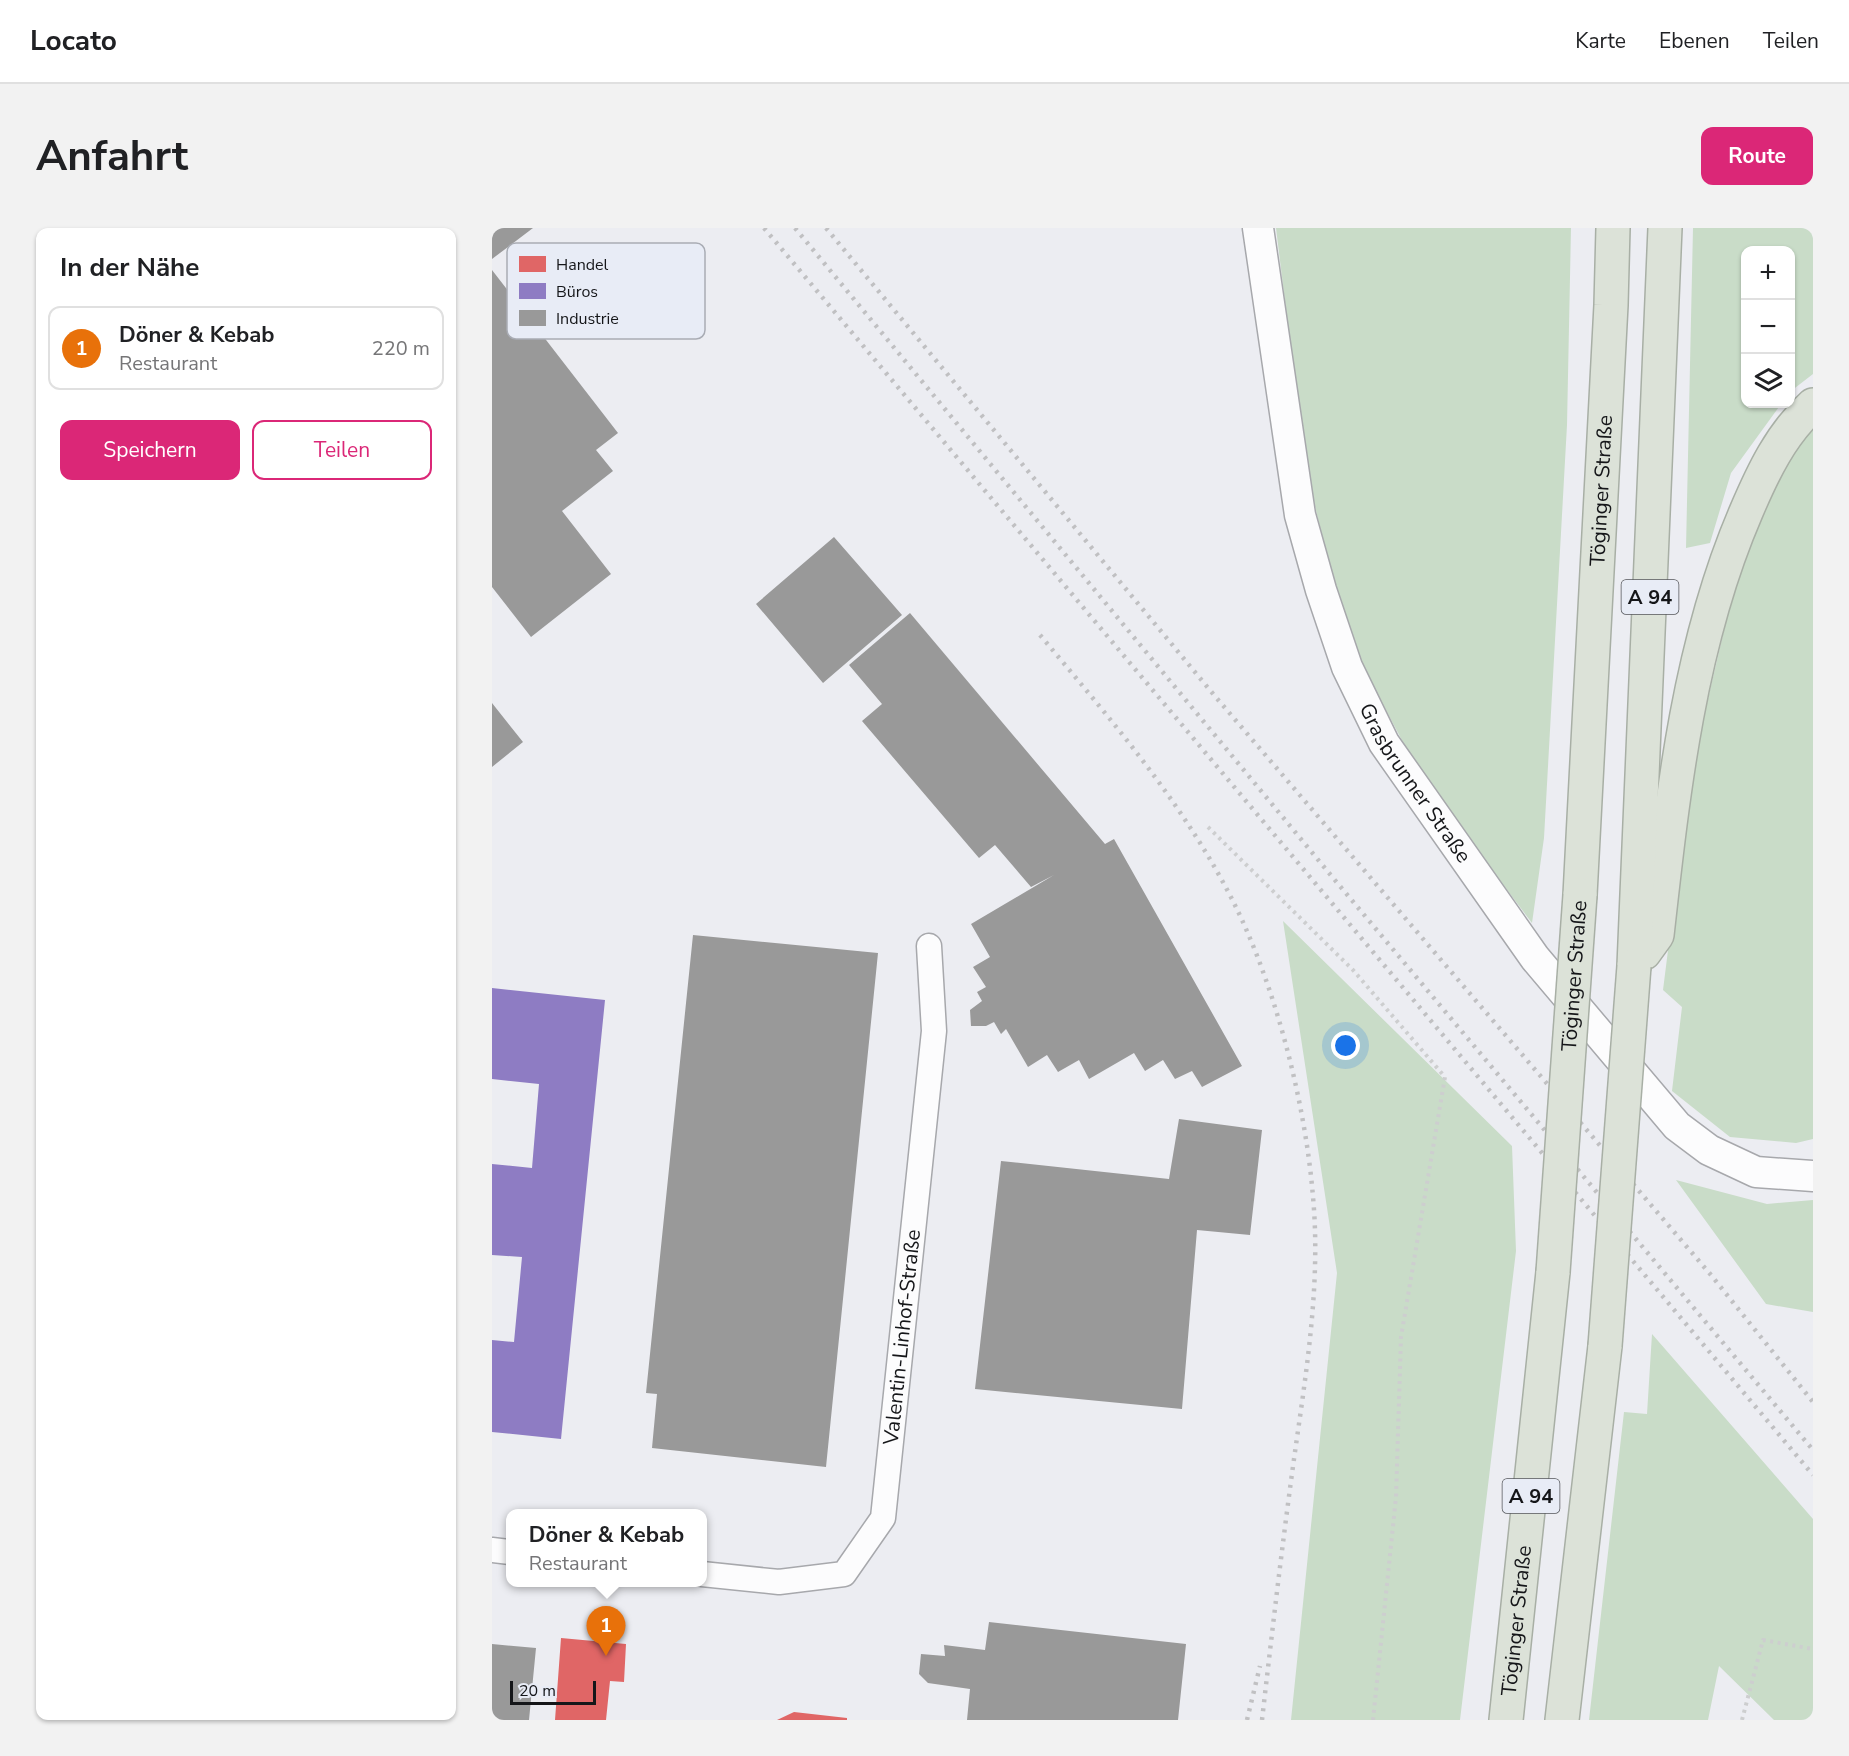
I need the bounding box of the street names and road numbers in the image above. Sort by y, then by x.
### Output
street label: Töginger Straße [1583,414,1619,567]
road number: A 94 [1622,580,1678,614]
street label: Grasbrunner Straße [1353,698,1478,868]
street label: Töginger Straße [1555,899,1594,1052]
street label: Valentin-Linhof-Straße [877,1228,927,1447]
road number: A 94 [1502,1479,1560,1513]
street label: Töginger Straße [1495,1544,1538,1697]

